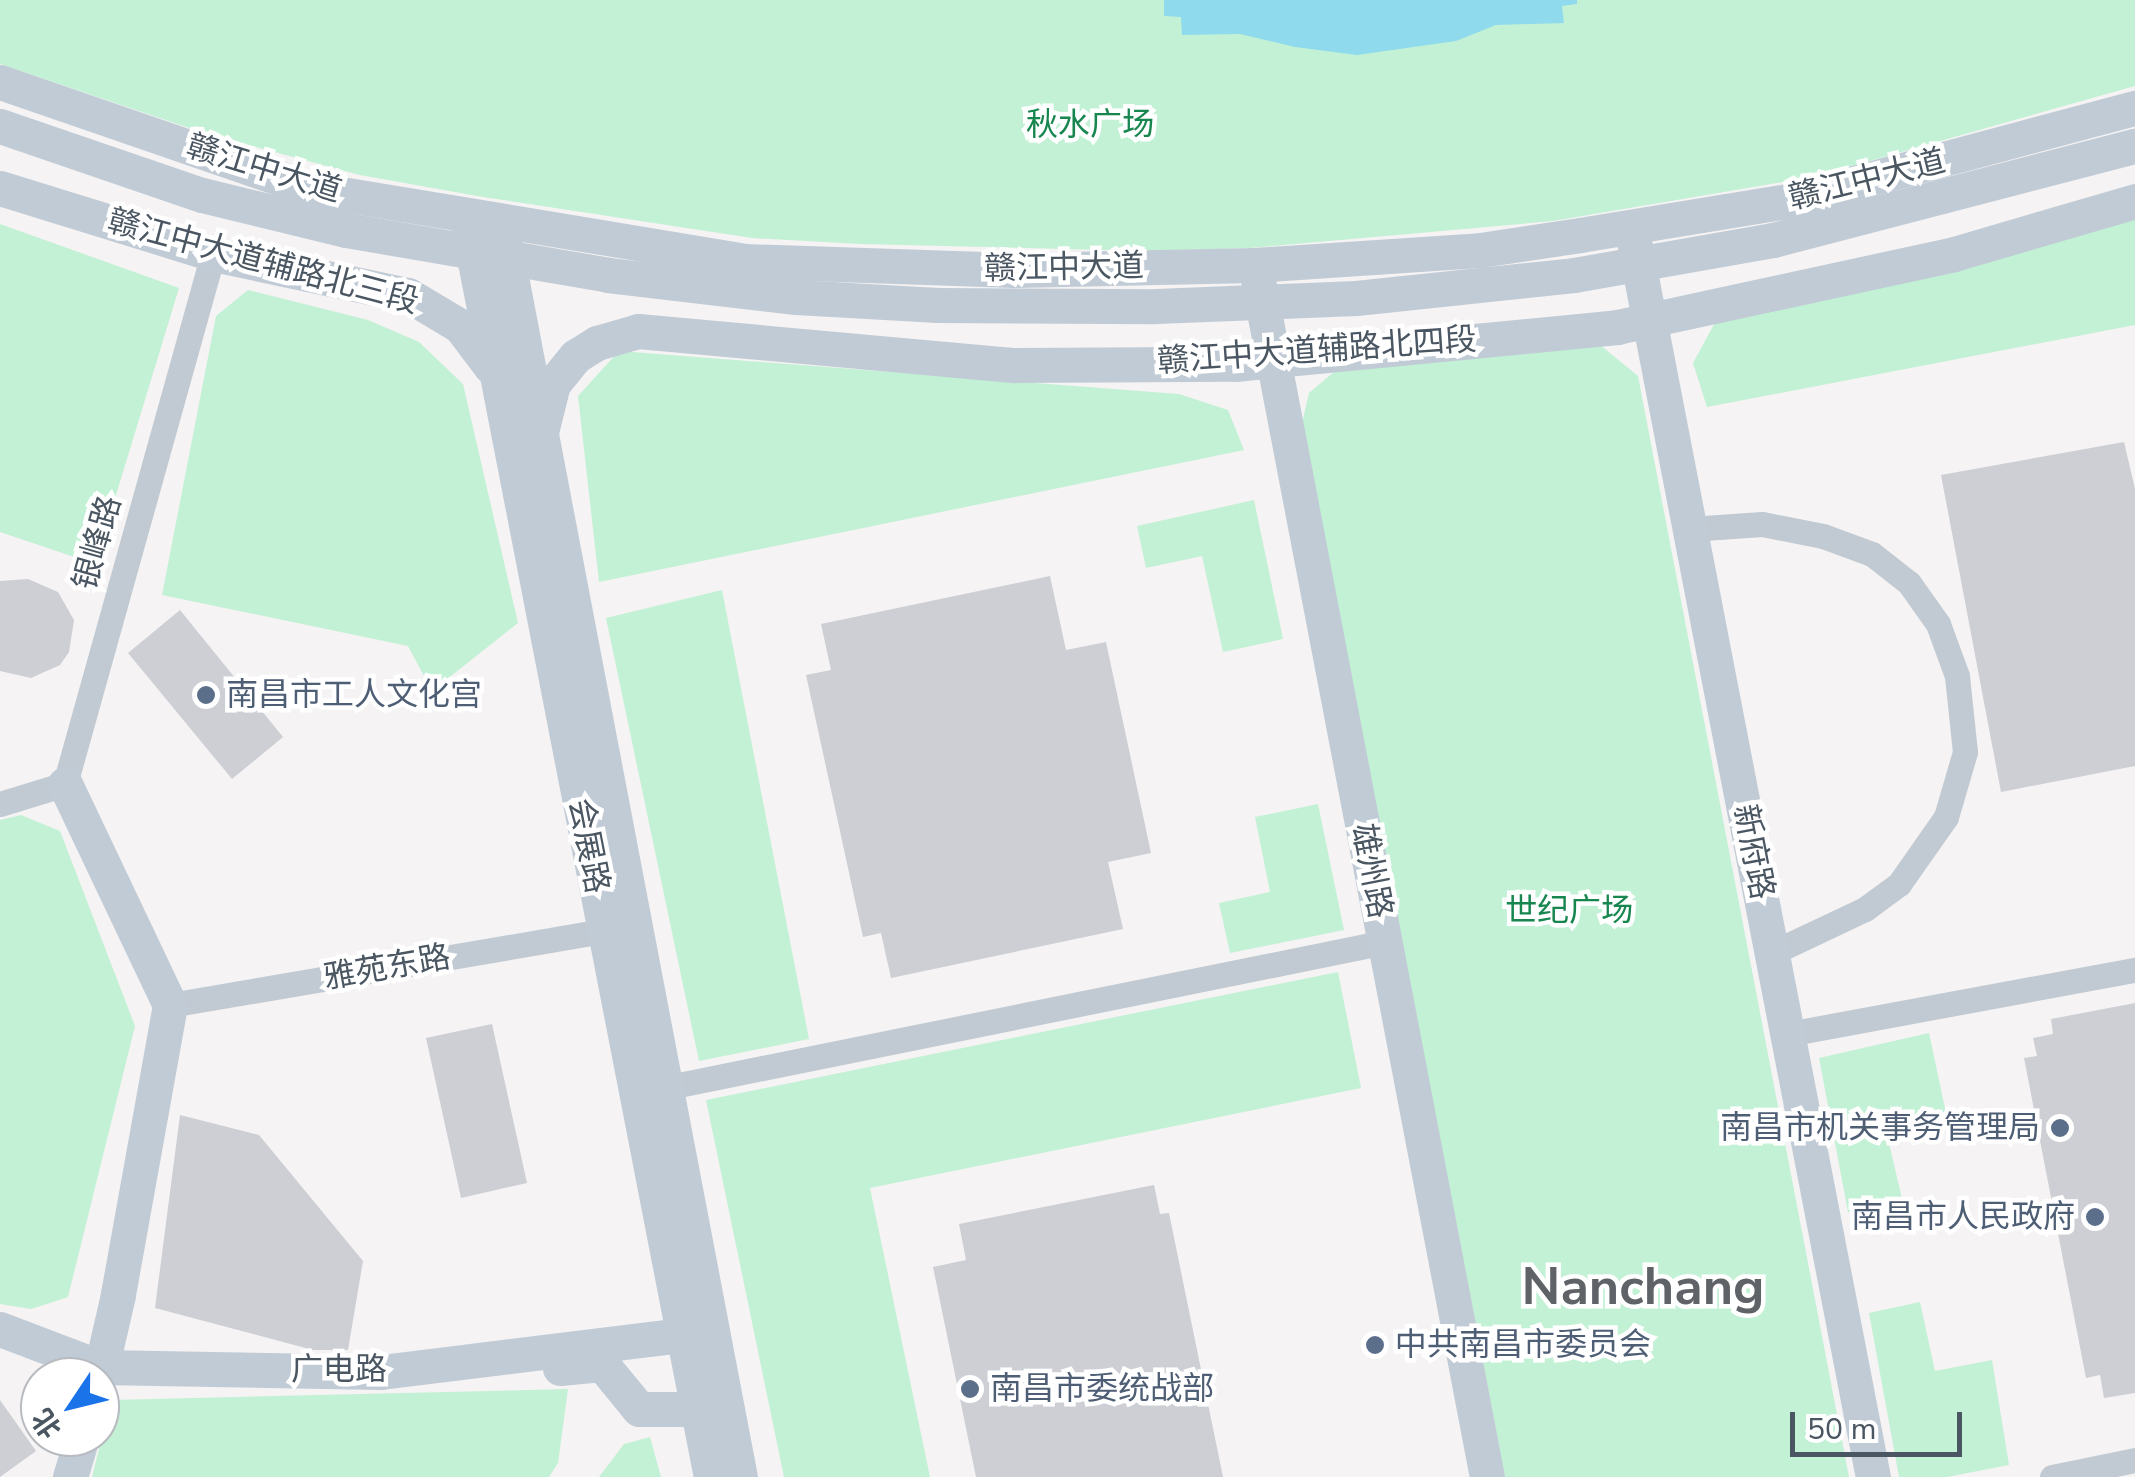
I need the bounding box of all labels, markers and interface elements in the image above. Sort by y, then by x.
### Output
park label: 秋水广场 [1026,106,1154,144]
street label: 赣江中大道 [182,127,346,211]
street label: 赣江中大道 [1785,142,1949,218]
street label: 赣江中大道辅路北三段 [103,202,423,322]
street label: 赣江中大道 [984,247,1144,289]
street label: 赣江中大道辅路北四段 [1156,321,1478,381]
street label: 银峰路 [66,492,130,594]
place label: 南昌市工人文化宫 [226,676,482,714]
marker: 南昌市工人文化宫 [195,684,217,706]
street label: 会展路 [560,795,616,897]
street label: 新府路 [1725,801,1781,903]
street label: 雄州路 [1343,820,1399,922]
park label: 世纪广场 [1505,892,1633,930]
street label: 雅苑东路 [321,938,453,998]
place label: 南昌市机关事务管理局 [1720,1109,2040,1147]
marker: 南昌市机关事务管理局 [2049,1117,2071,1139]
place label: 南昌市人民政府 [1851,1198,2075,1236]
marker: 南昌市人民政府 [2084,1206,2106,1228]
district label: Nanchang [1522,1256,1764,1318]
place label: 中共南昌市委员会 [1395,1326,1651,1364]
marker: 中共南昌市委员会 [1364,1334,1386,1356]
street label: 广电路 [291,1351,387,1389]
north arrow [20,1357,120,1457]
place label: 南昌市委统战部 [990,1370,1214,1408]
marker: 南昌市委统战部 [959,1378,981,1400]
scale bar [1795,1392,1968,1454]
text: 北 [23,1401,71,1445]
text: 50 m [1807,1409,1876,1450]

